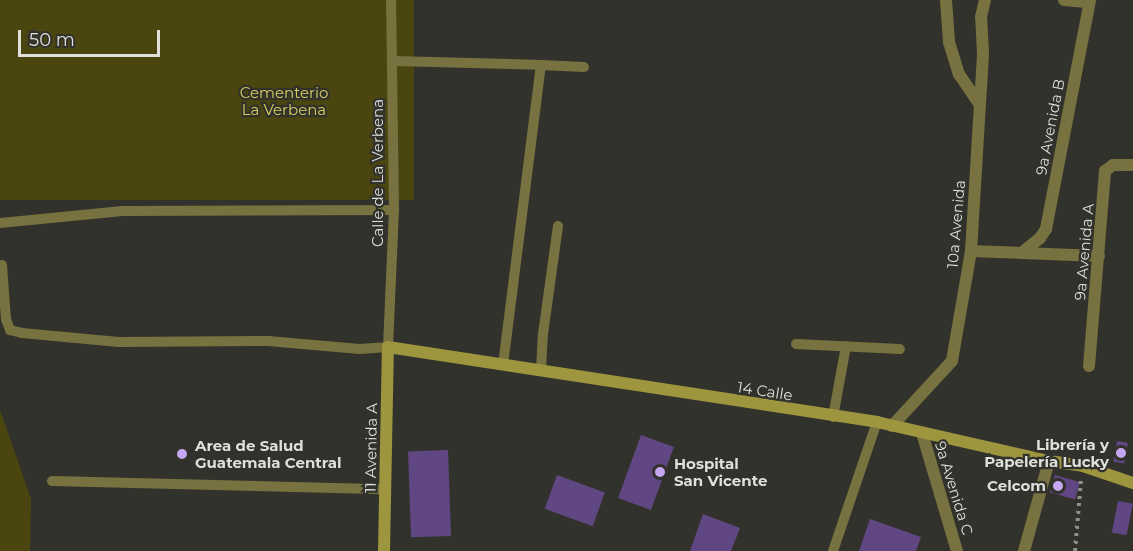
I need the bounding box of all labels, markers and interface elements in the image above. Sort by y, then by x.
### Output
scale bar [21,18,164,56]
text: 50 m [29,29,75,51]
street label: 9a Avenida B [1032,77,1068,177]
park label: Cementerio La Verbena [240,83,328,118]
street label: Calle de La Verbena [369,99,387,247]
street label: 10a Avenida [943,179,969,269]
street label: 9a Avenida A [1071,203,1097,301]
street label: 14 Calle [736,378,794,404]
street label: 11 Avenida A [361,403,381,493]
place label: Librería y Papelería Lucky [984,435,1109,470]
place label: Area de Salud Guatemala Central [195,436,341,471]
street label: 9a Avenida C [931,439,977,537]
marker: Area de Salud Guatemala Central [173,445,191,463]
marker: Librería y Papelería Lucky [1114,446,1128,460]
place label: Hospital San Vicente [674,454,767,489]
marker: Hospital San Vicente [651,463,669,481]
place label: Celcom [987,477,1046,495]
marker: Celcom [1051,479,1065,493]

